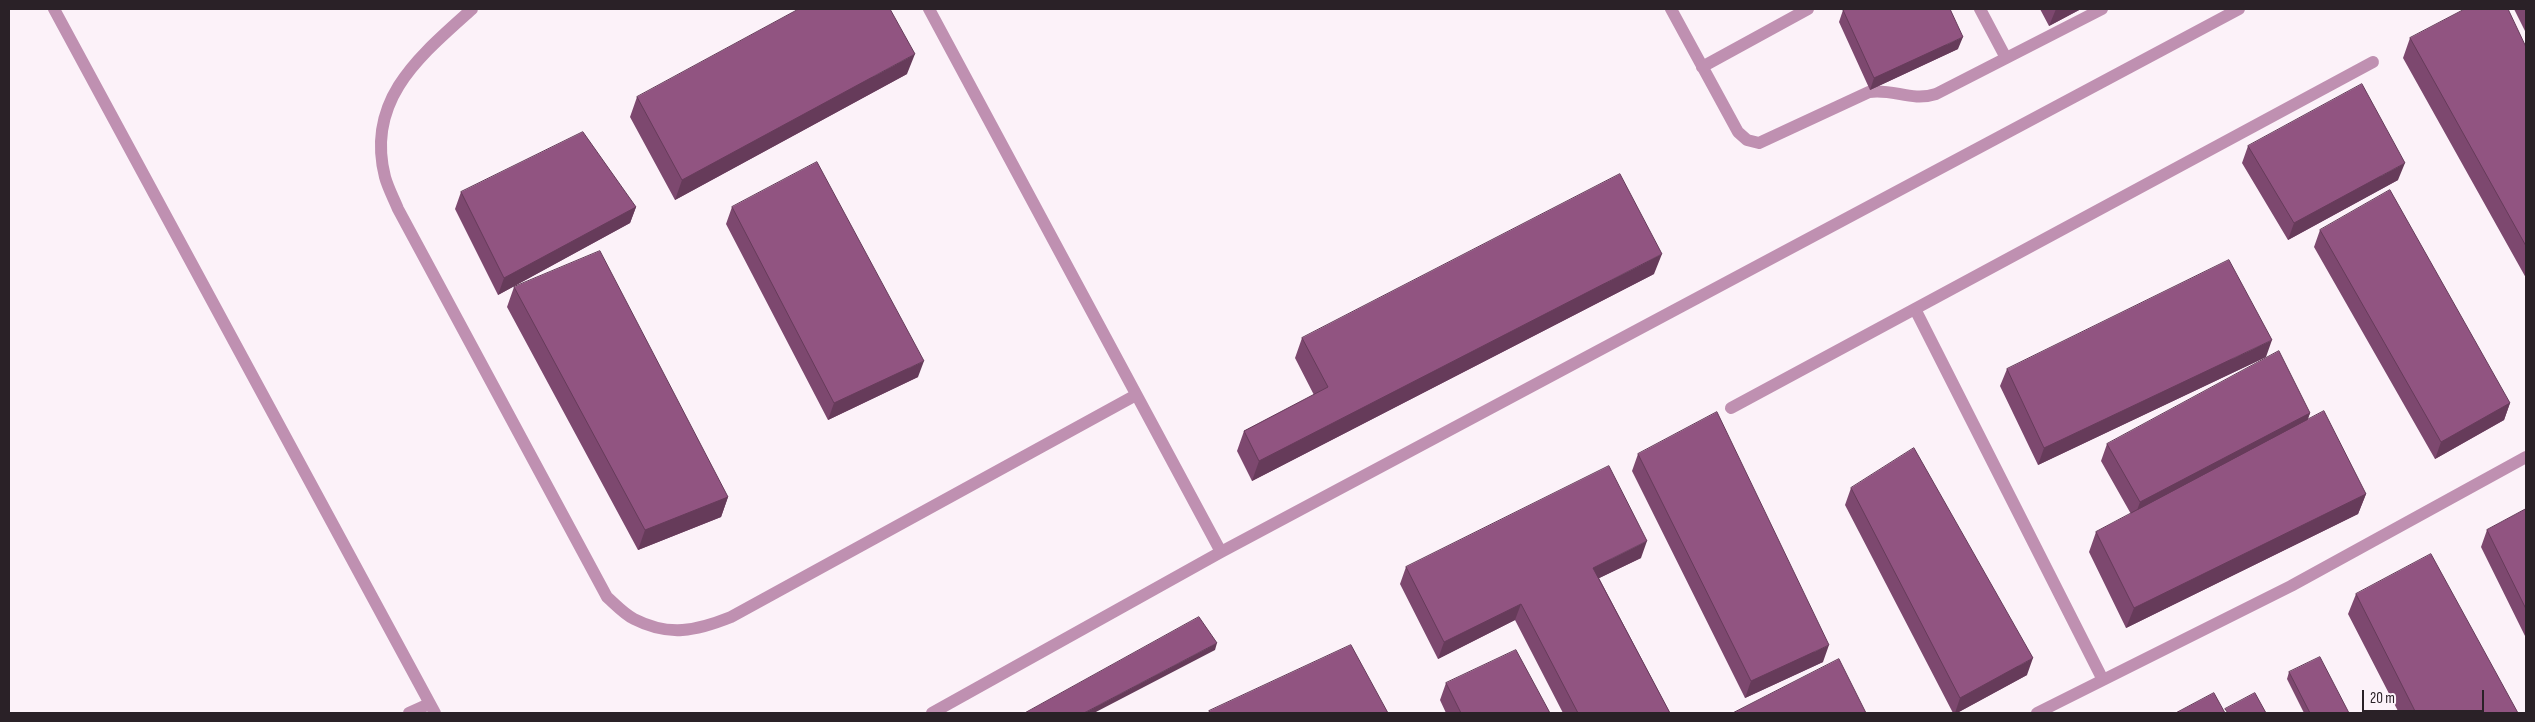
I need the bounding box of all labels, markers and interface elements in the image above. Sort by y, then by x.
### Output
scale bar [2365,680,2488,712]
text: 20 m [2370,689,2395,708]

